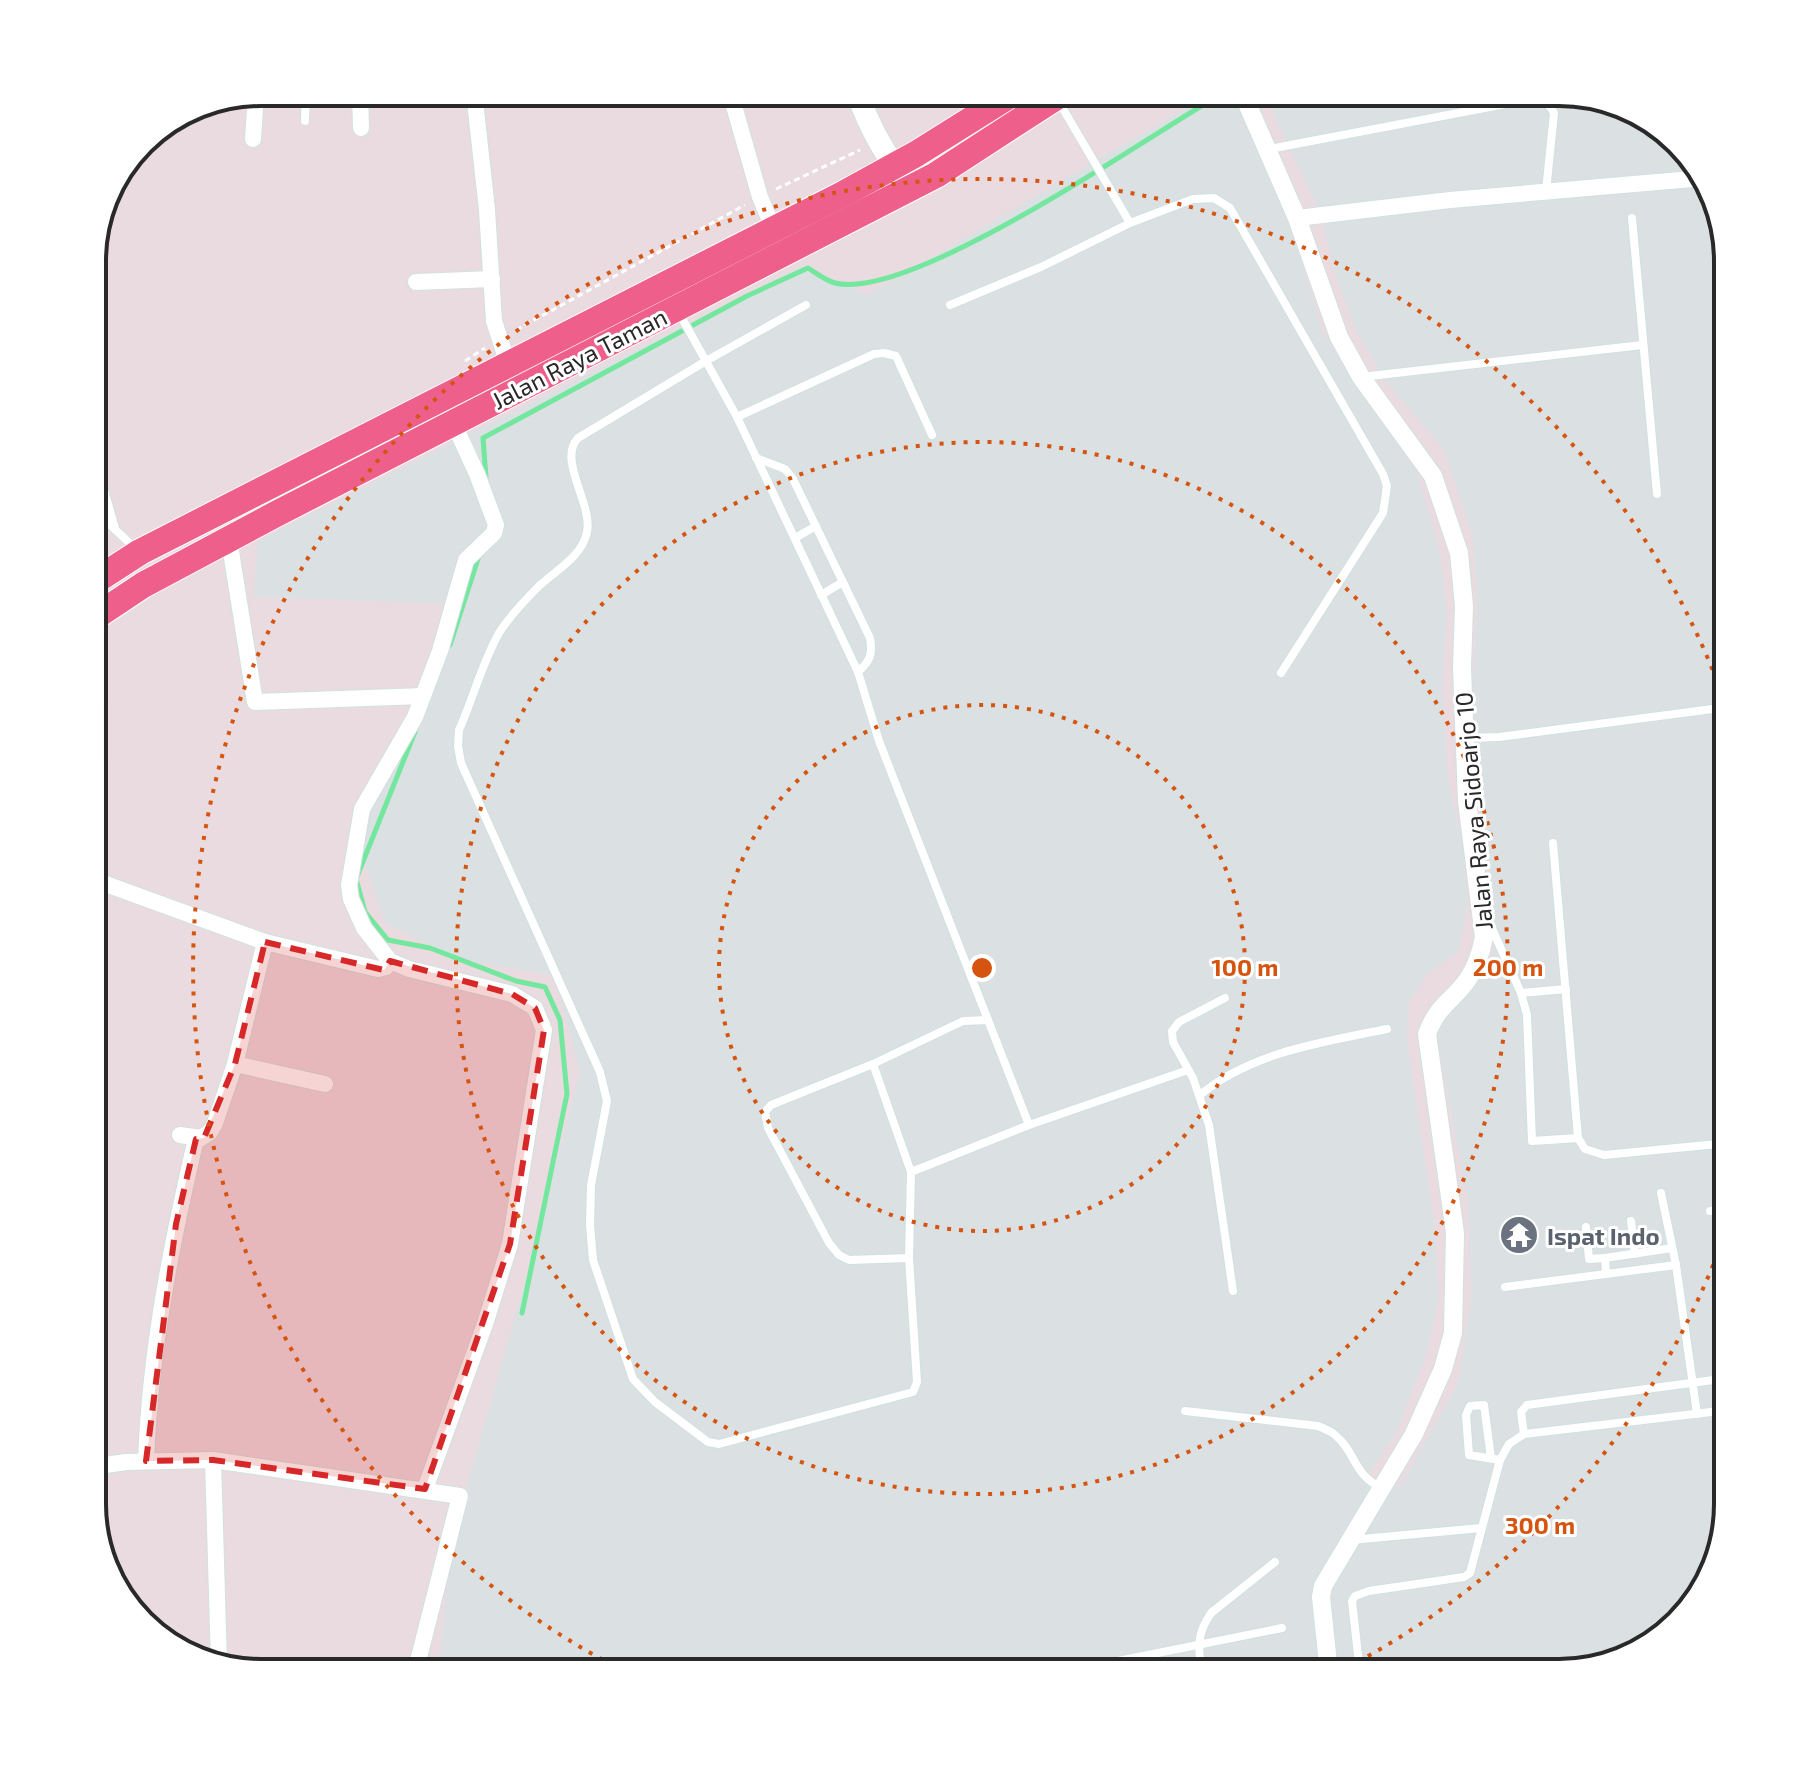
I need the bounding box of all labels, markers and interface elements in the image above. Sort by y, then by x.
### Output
street label: Jalan Raya Taman [487,301,671,415]
street label: Jalan Raya Sidoarjo 10 [1448,691,1498,931]
text: 100 m [1212,952,1278,981]
text: 200 m [1473,952,1543,981]
centre of rings [968,954,996,982]
temple icon: Ispat Indo [1498,1214,1540,1256]
place label: Ispat Indo [1547,1221,1660,1250]
text: 300 m [1505,1510,1575,1539]

